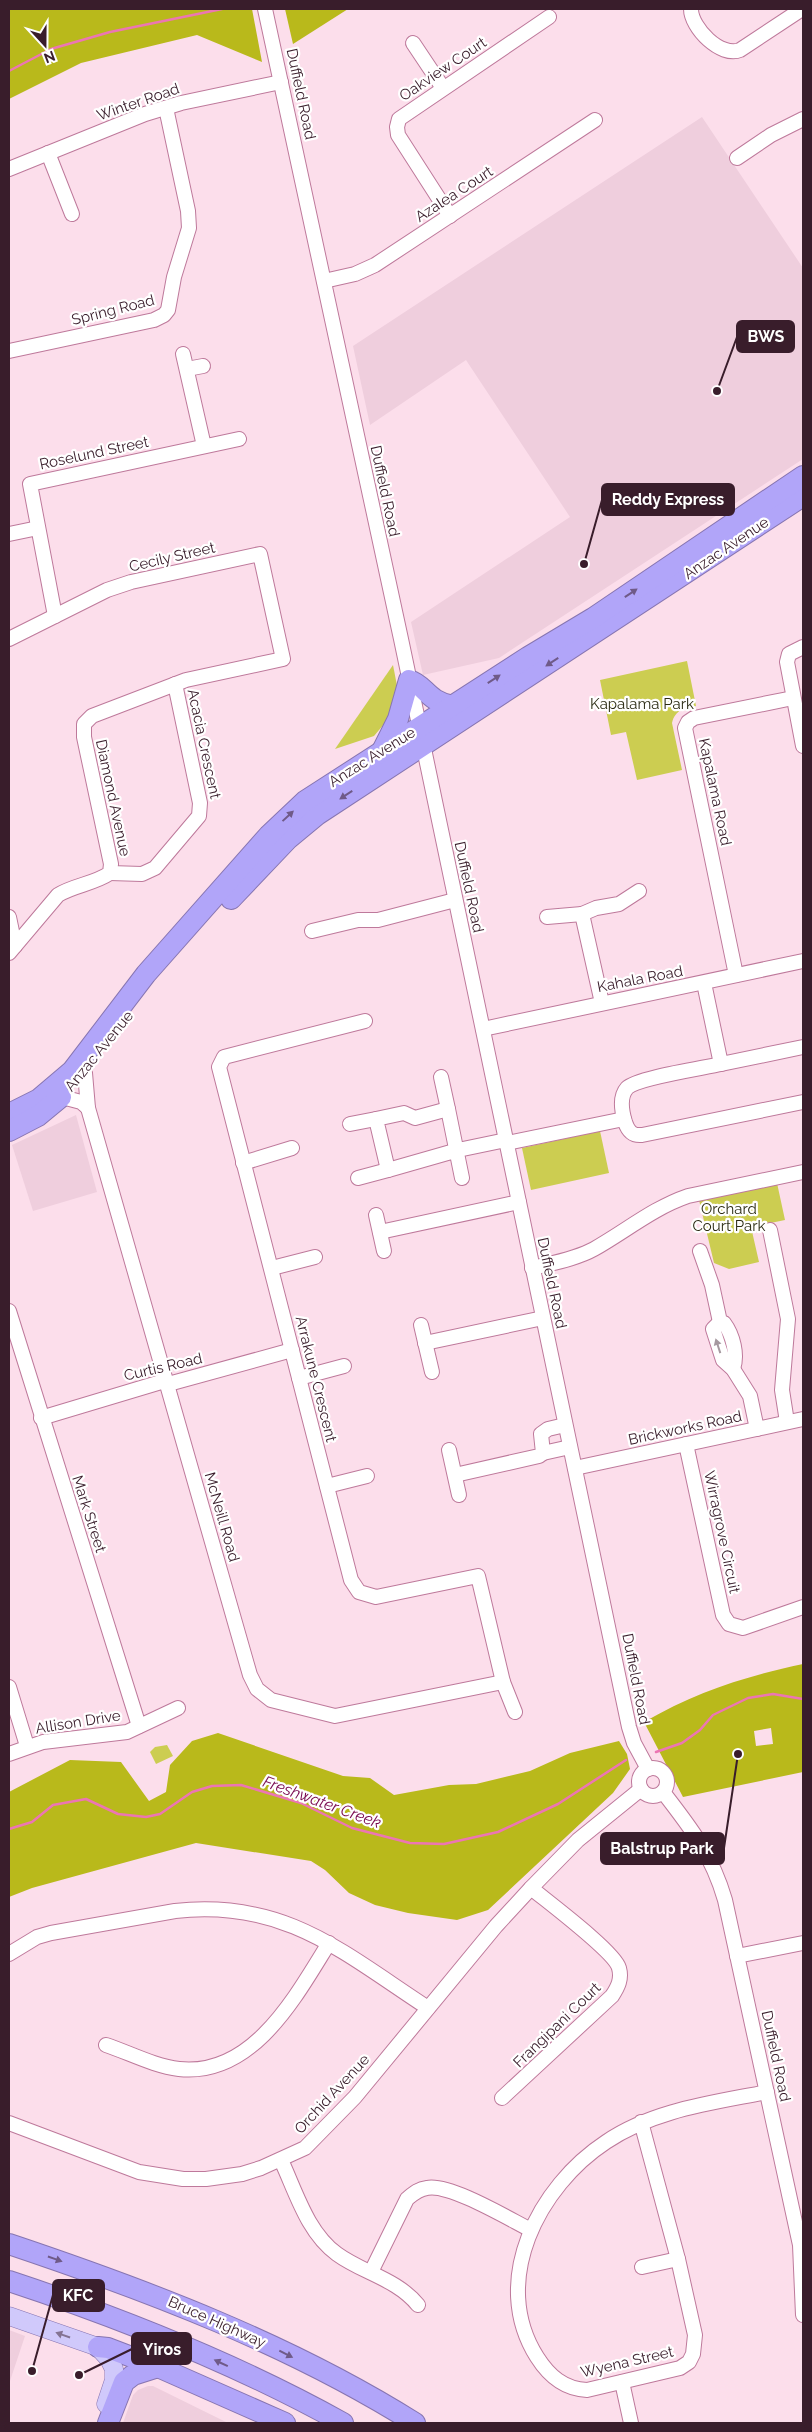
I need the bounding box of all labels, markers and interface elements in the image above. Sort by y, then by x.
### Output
north arrow [20,20,70,70]
street label: Oakview Court [396,33,490,105]
street label: Duffield Road [283,47,319,141]
text: N [42,48,58,67]
street label: Winter Road [94,79,182,125]
street label: Azalea Court [412,162,496,226]
street label: Spring Road [70,291,156,329]
callout: BWS [737,321,794,352]
text: BWS [748,327,785,346]
street label: Roselund Street [38,433,150,473]
street label: Duffield Road [367,444,403,538]
callout: Reddy Express [602,484,734,515]
text: Reddy Express [612,490,724,509]
street label: Anzac Avenue [680,513,772,583]
street label: Cecily Street [127,538,217,576]
one-way arrow [624,588,638,598]
one-way arrow [546,657,559,666]
one-way arrow [487,675,500,684]
street label: Acacia Crescent [184,687,224,801]
park label: Kapalama Park [590,695,694,713]
street label: Anzac Avenue [325,723,419,791]
street label: Kapalama Road [695,737,735,847]
street label: Diamond Avenue [92,738,134,858]
one-way arrow [339,790,352,800]
one-way arrow [281,811,294,822]
street label: Duffield Road [451,840,487,934]
street label: Kahala Road [596,962,684,996]
street label: Anzac Avenue [61,1007,137,1095]
park label: Orchard Court Park [693,1200,765,1235]
street label: Duffield Road [534,1236,570,1330]
street label: Arrakune Crescent [292,1314,340,1444]
one-way arrow [714,1339,722,1354]
street label: Curtis Road [122,1349,204,1385]
street label: Brickworks Road [626,1407,744,1449]
street label: Wirragrove Circuit [700,1469,744,1595]
street label: McNeill Road [201,1470,243,1564]
street label: Mark Street [68,1473,110,1555]
street label: Duffield Road [618,1632,654,1726]
street label: Allison Drive [34,1706,122,1738]
water label: Freshwater Creek [260,1772,384,1832]
callout: Balstrup Park [601,1833,724,1864]
text: Balstrup Park [610,1839,714,1858]
street label: Frangipani Court [510,1979,604,2071]
street label: Duffield Road [758,2009,794,2103]
street label: Orchid Avenue [291,2050,373,2137]
one-way arrow [48,2255,63,2263]
callout: KFC [53,2280,104,2311]
text: KFC [63,2286,93,2305]
street label: Bruce Highway [165,2292,269,2352]
one-way arrow [56,2331,71,2338]
callout: Yiros [132,2333,191,2364]
text: Yiros [143,2340,181,2359]
street label: Wyena Street [579,2343,675,2381]
one-way arrow [279,2350,293,2358]
one-way arrow [214,2359,228,2367]

